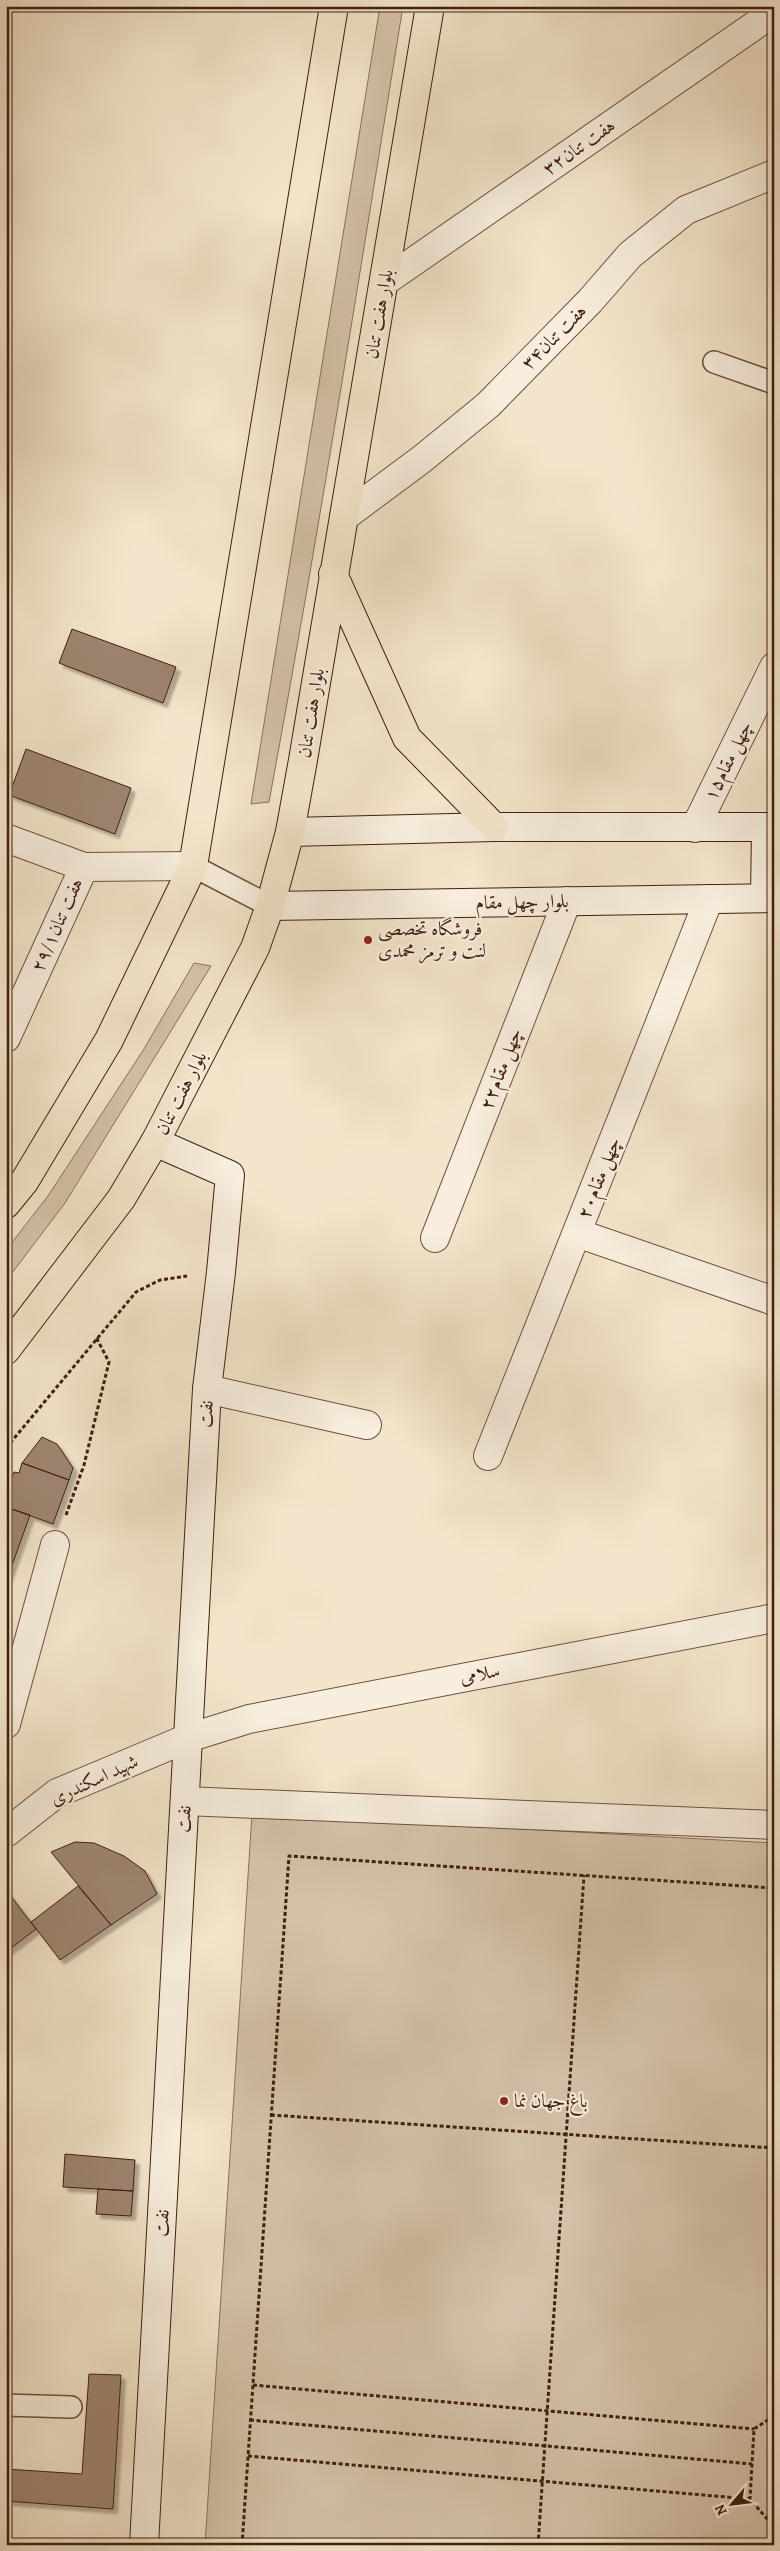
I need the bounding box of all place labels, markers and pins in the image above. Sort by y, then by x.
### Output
place label: فروشگاه تخصصی لنت و ترمز محمدی [378,916,486,964]
marker: فروشگاه تخصصی لنت و ترمز محمدی [362,934,374,946]
place label: باغ جهان نما [514,2088,588,2116]
marker: باغ جهان نما [498,2095,510,2107]

